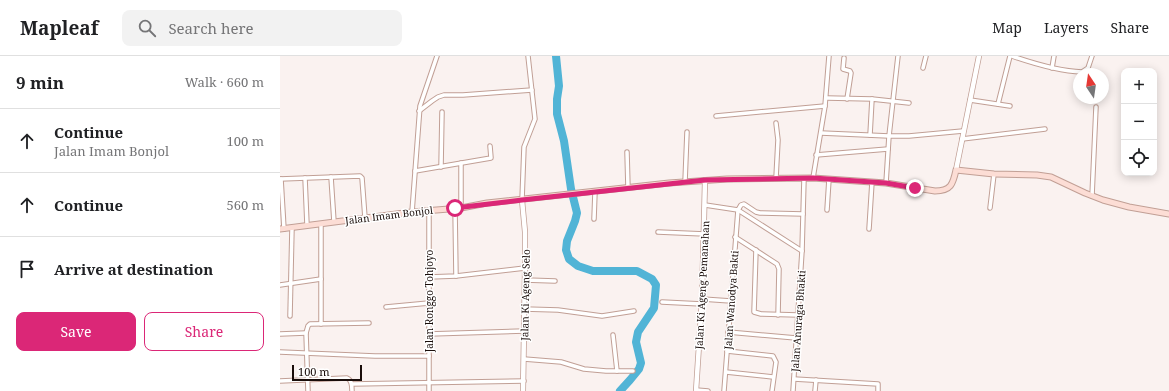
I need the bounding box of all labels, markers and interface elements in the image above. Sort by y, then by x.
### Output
search box [122,10,402,46]
text: Mapleaf [20,15,98,41]
icon: search [136,17,158,39]
text: Search here [168,18,254,38]
text: Map [992,18,1022,37]
text: Layers [1044,18,1089,37]
text: Share [1111,18,1149,37]
north arrow [1073,68,1109,104]
map controls [1121,68,1157,176]
button: + [1121,68,1157,104]
text: 9 min [16,71,64,94]
text: Walk · 660 m [185,73,264,91]
button: − [1121,104,1157,140]
text: Continue [54,122,123,142]
icon: ahead [16,130,38,152]
text: 100 m [227,132,264,150]
button: locate [1121,140,1157,176]
text: Jalan Imam Bonjol [54,142,169,160]
route end [906,179,924,197]
icon: ahead [16,194,38,216]
text: Continue [54,195,123,215]
text: 560 m [227,196,264,214]
route start [446,199,464,217]
street label: Jalan Imam Bonjol [343,203,434,227]
street label: Jalan Ki Ageng Pemanahan [692,220,712,351]
street label: Jalan Ronggo Tohjoyo [422,249,436,353]
street label: Jalan Ki Ageng Selo [517,249,533,342]
street label: Jalan Wanodya Bakti [720,249,742,351]
icon: arrive [16,258,38,280]
text: Arrive at destination [54,259,213,279]
street label: Jalan Anuraga Bhakti [787,269,809,373]
button: Save [16,312,136,351]
button: Share [144,312,264,351]
scale bar [292,363,362,382]
text: 100 m [298,364,330,379]

